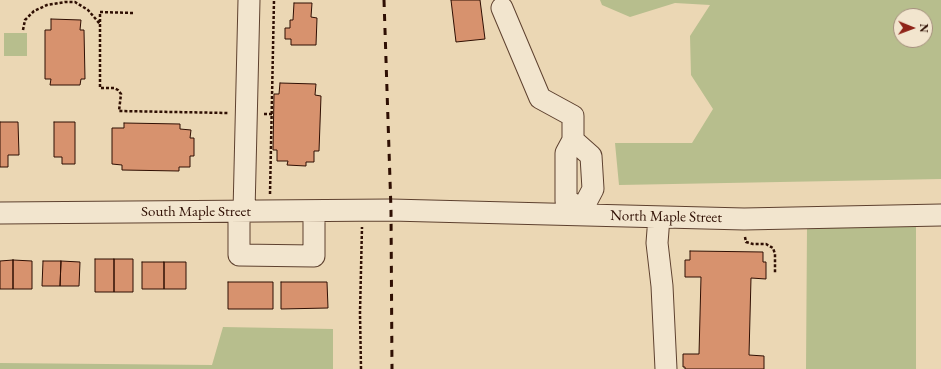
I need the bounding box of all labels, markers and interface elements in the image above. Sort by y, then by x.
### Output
north arrow [893,8,933,48]
text: N [917,24,931,33]
street label: South Maple Street [141,203,251,221]
street label: North Maple Street [610,207,722,227]

